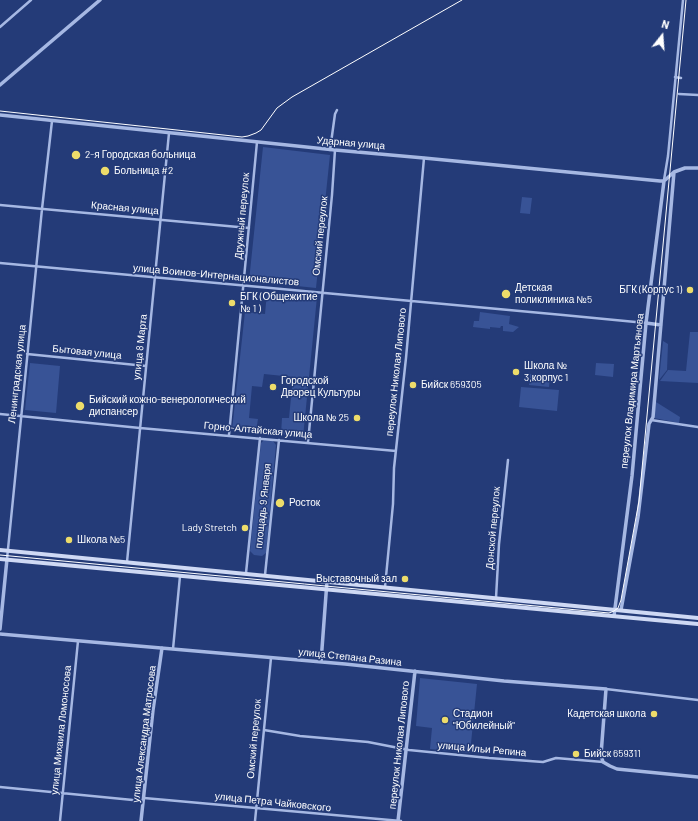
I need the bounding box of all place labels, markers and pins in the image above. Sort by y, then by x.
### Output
marker: 2-я Городская больница [70,149,82,161]
place label: 2-я Городская больница [85,149,196,161]
marker: Больница #2 [99,165,111,177]
place label: Больница #2 [114,165,173,177]
place label: Детская поликлиника №5 [515,282,592,306]
place label: БГК (Корпус 1) [619,284,682,296]
marker: БГК (Корпус 1) [685,285,695,295]
marker: Детская поликлиника №5 [500,288,512,300]
place label: БГК (Общежитие № 1 ) [240,291,317,314]
marker: БГК (Общежитие № 1 ) [227,298,237,308]
place label: Школа № 3,корпус 1 [524,360,568,384]
marker: Школа № 3,корпус 1 [511,367,521,377]
place label: Городской Дворец Культуры [281,375,361,398]
place label: Бийск 659305 [421,379,482,391]
marker: Бийск 659305 [408,380,418,390]
marker: Городской Дворец Культуры [268,382,278,392]
place label: Бийский кожно-венерологический диспансер [89,394,246,418]
marker: Бийский кожно-венерологический диспансер [74,400,86,412]
place label: Школа № 25 [293,412,349,424]
marker: Школа № 25 [352,413,362,423]
marker: Росток [274,497,286,509]
place label: Росток [289,497,320,509]
place label: Lady Stretch [182,522,237,534]
marker: Lady Stretch [240,523,250,533]
place label: Школа №5 [77,534,125,546]
marker: Школа №5 [64,535,74,545]
place label: Выставочный зал [316,573,397,585]
marker: Выставочный зал [400,574,410,584]
place label: Стадион "Юбилейный" [453,708,515,732]
place label: Кадетская школа [567,708,646,720]
marker: Кадетская школа [649,709,659,719]
marker: Стадион "Юбилейный" [440,715,450,725]
place label: Бийск 659311 [584,748,641,760]
marker: Бийск 659311 [571,749,581,759]

